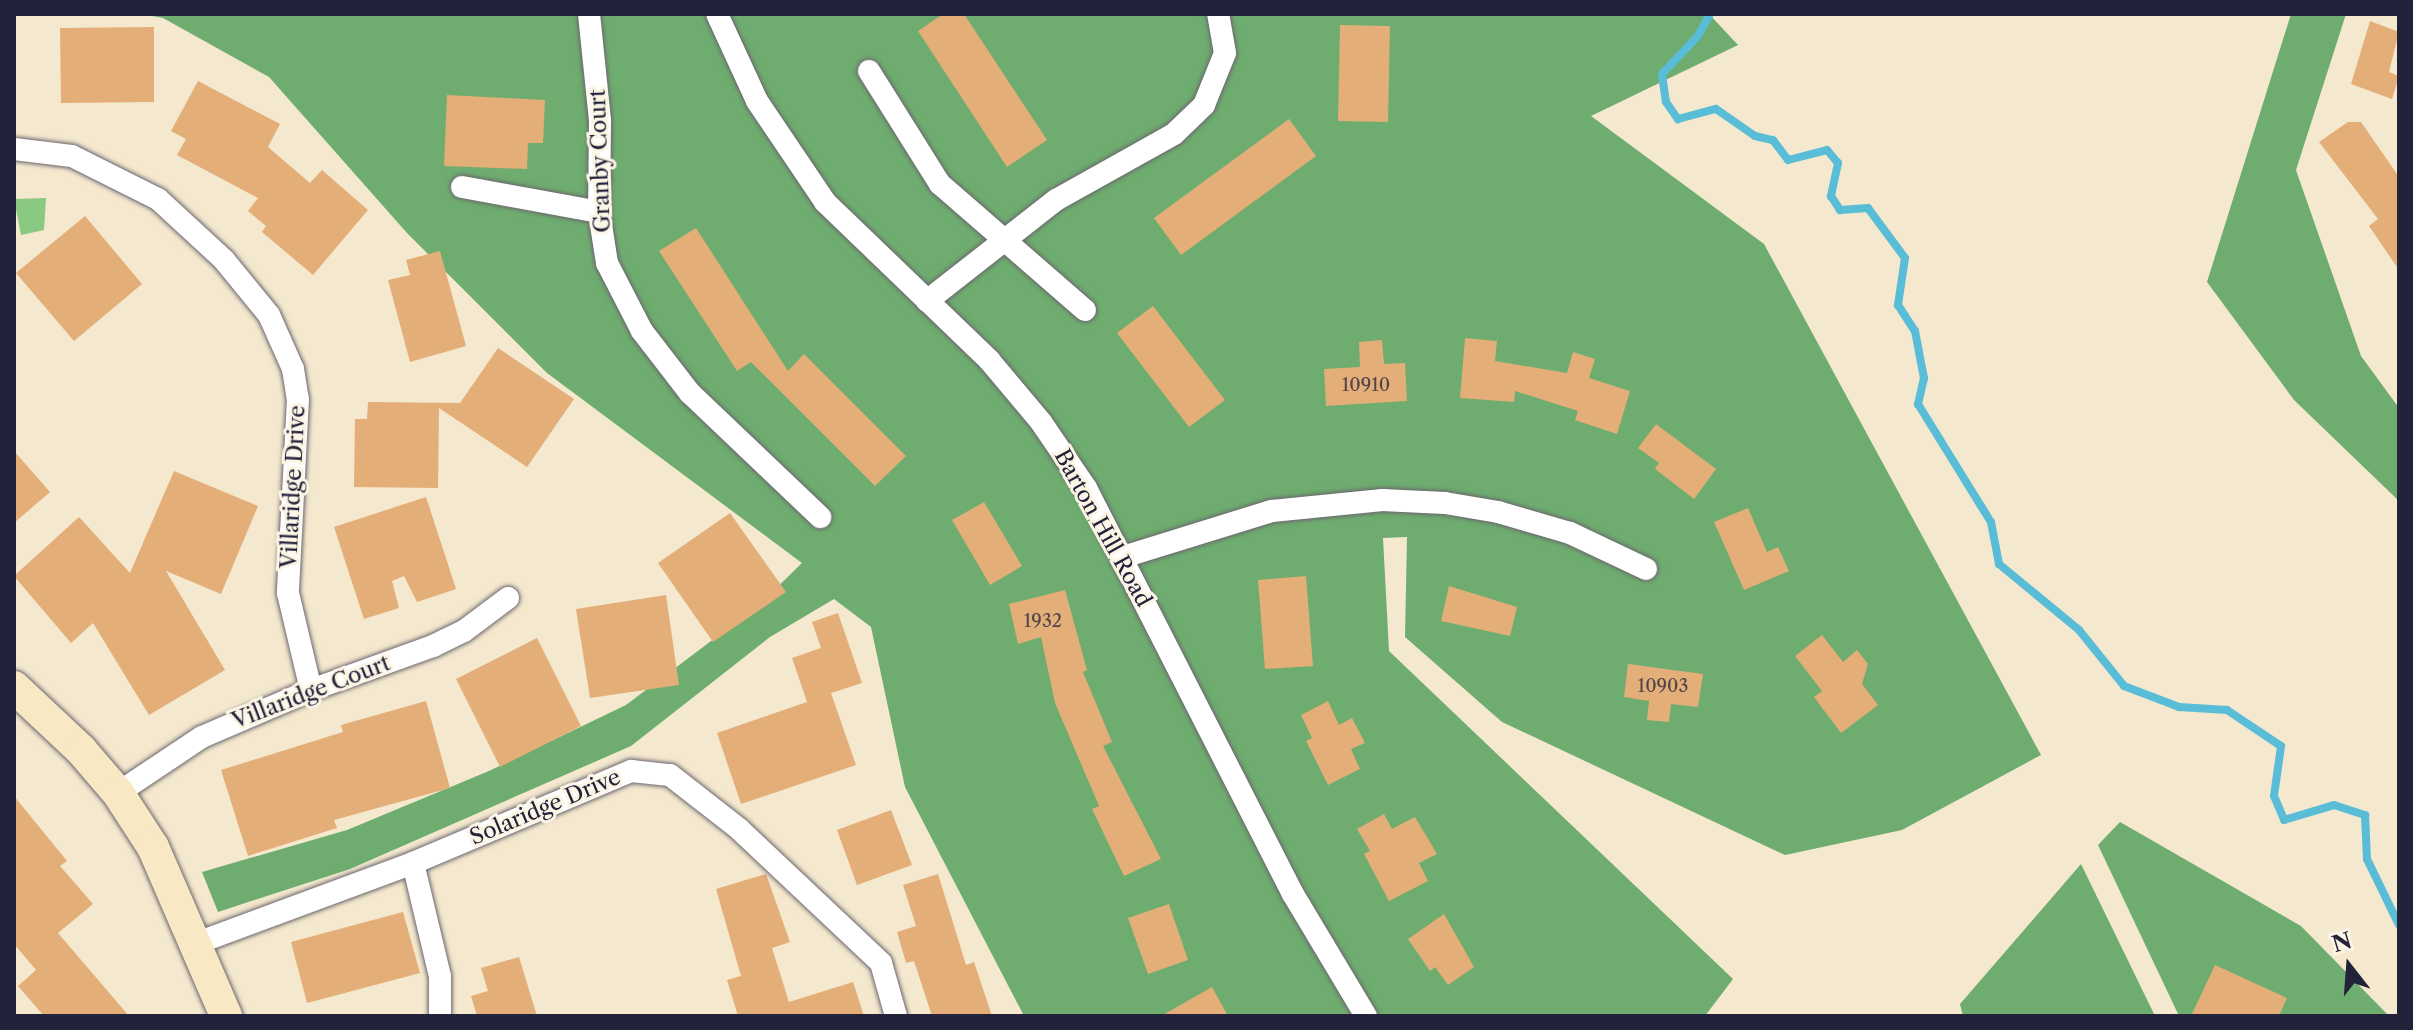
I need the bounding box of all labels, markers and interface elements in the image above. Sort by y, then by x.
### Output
street label: Granby Court [584,88,616,234]
house number: 10910 [1342,374,1390,396]
street label: Villaridge Drive [276,405,310,569]
street label: Barton Hill Road [1049,445,1157,611]
house number: 1932 [1024,610,1062,632]
street label: Villaridge Court [228,650,394,734]
house number: 10903 [1638,675,1688,697]
street label: Solaridge Drive [466,763,624,851]
north arrow [2309,926,2389,1006]
text: N [2329,927,2355,958]

